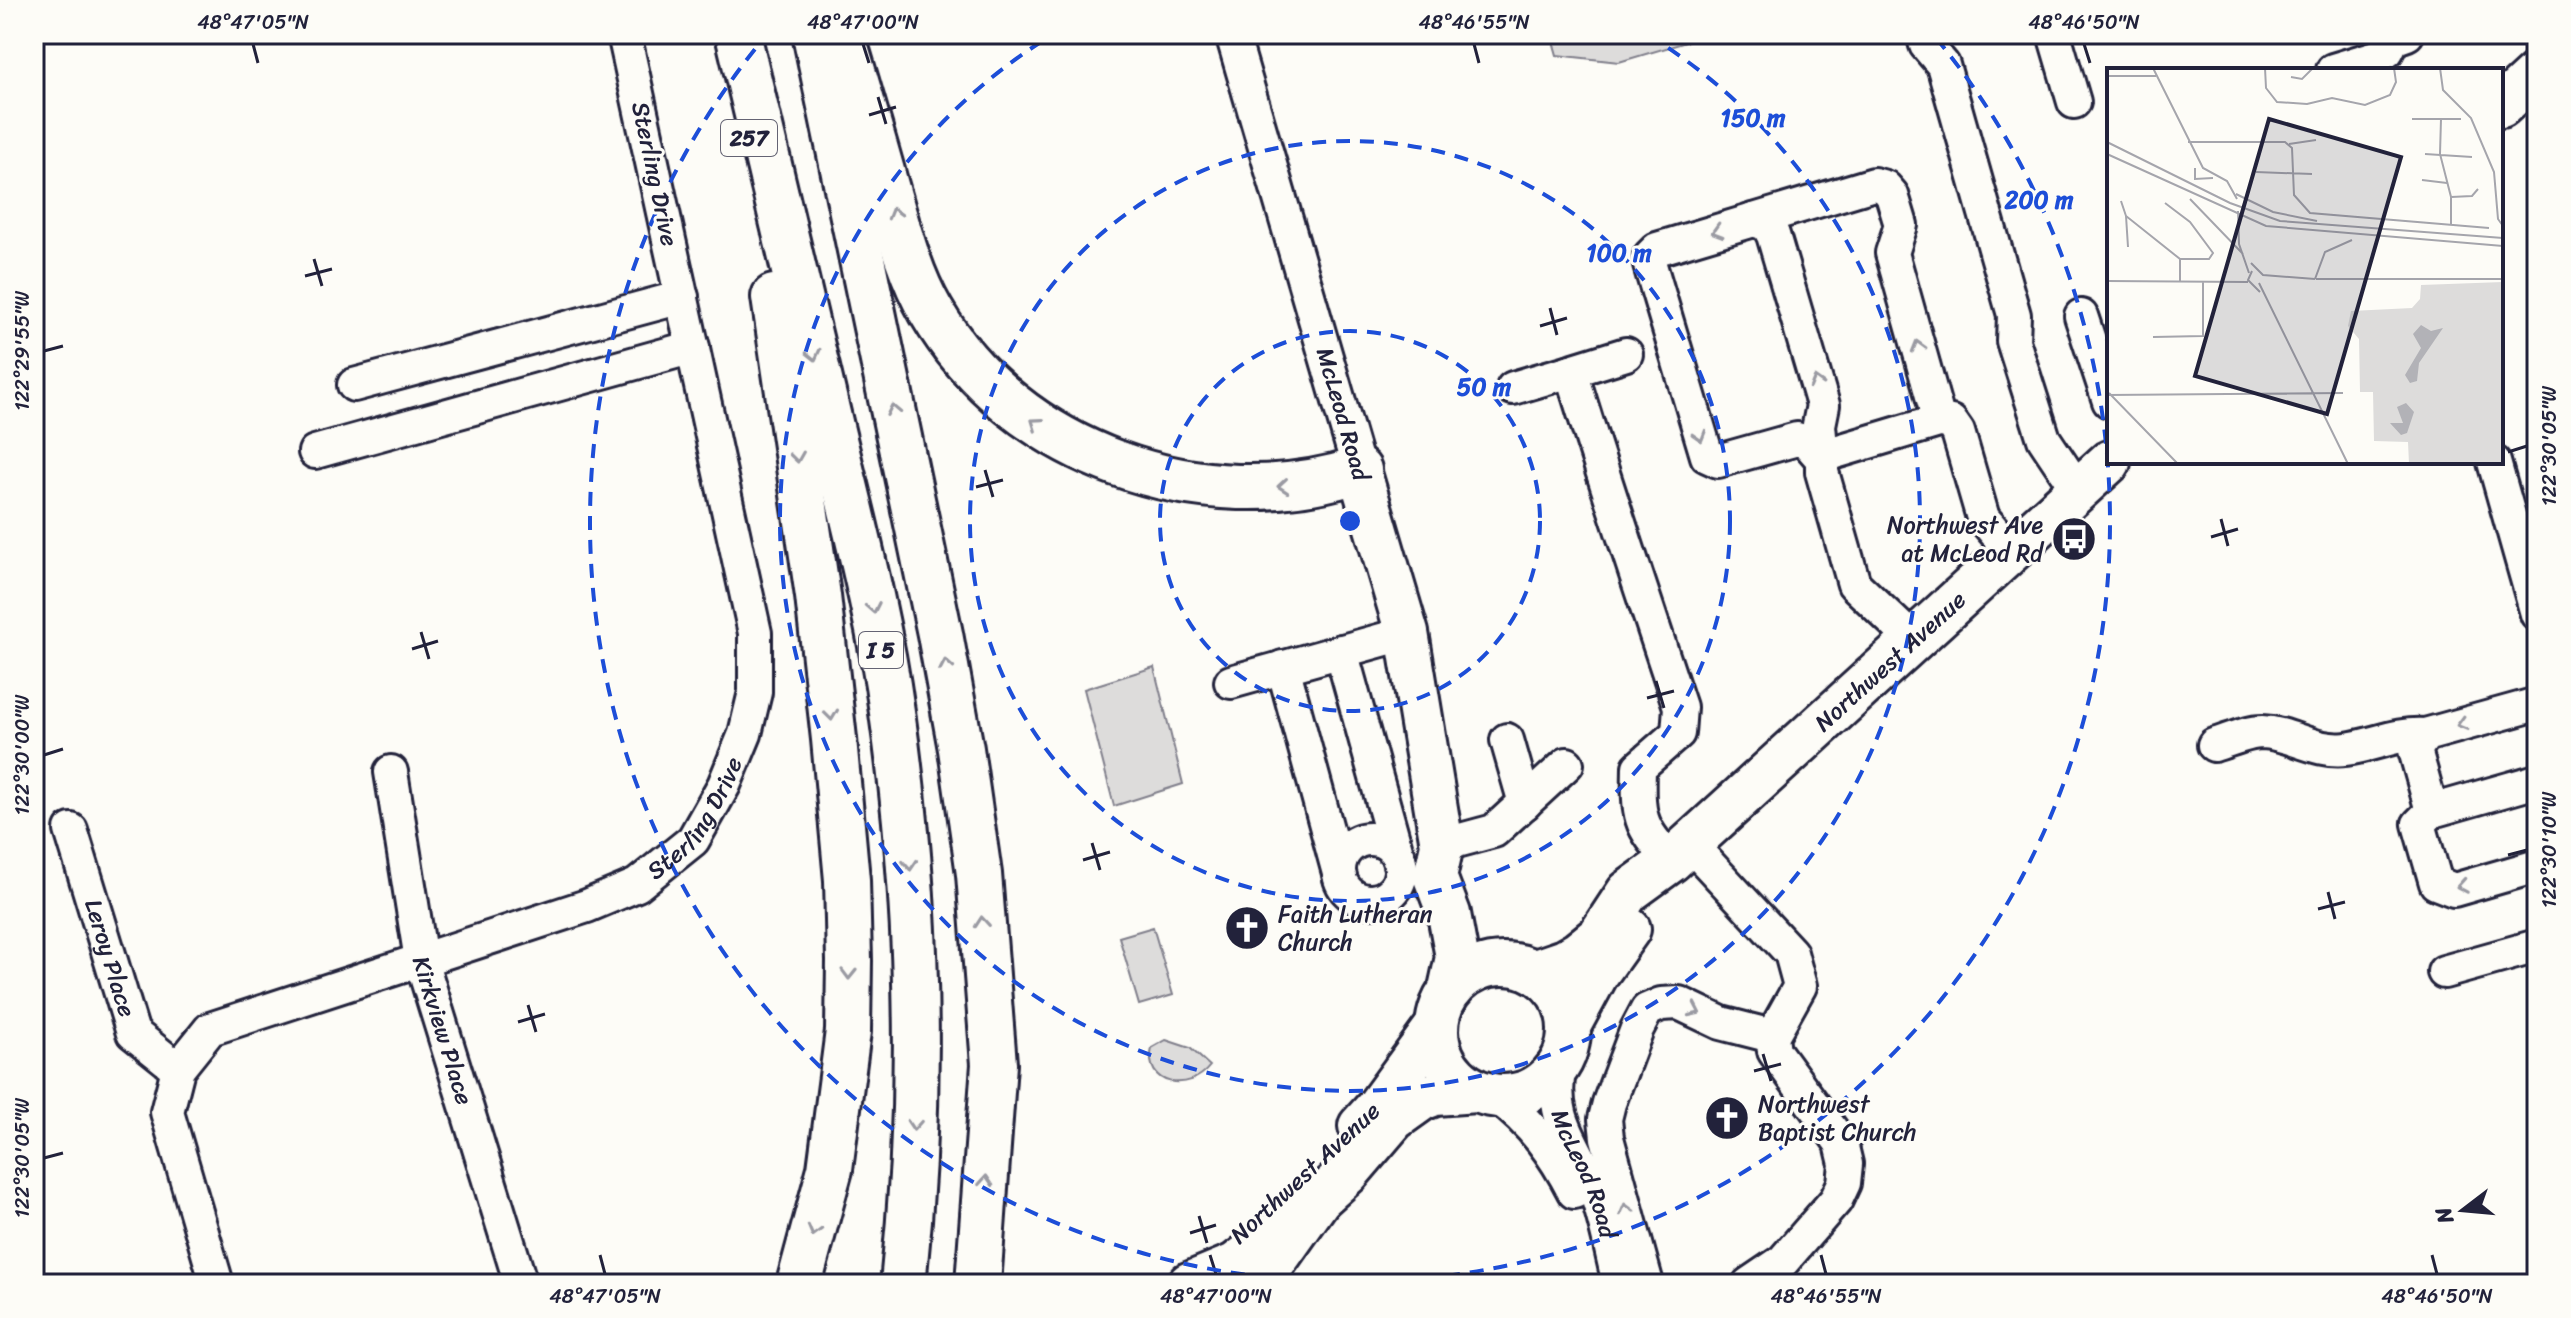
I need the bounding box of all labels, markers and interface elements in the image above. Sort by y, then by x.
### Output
text: 48°47'05"N [197,5,309,40]
text: 48°47'00"N [807,5,919,40]
text: 48°46'55"N [1418,5,1530,40]
text: 48°46'50"N [2028,5,2140,40]
inset map [2107,68,2503,464]
text: 150 m [1721,97,1786,139]
street label: Sterling Drive [619,98,691,250]
road number: 257 [721,120,777,156]
text: 200 m [2004,179,2074,221]
one-way arrow [887,207,903,221]
one-way arrow [1710,222,1724,238]
text: 100 m [1586,232,1652,274]
text: 122°29'55"W [5,291,40,411]
one-way arrow [1911,340,1927,354]
street label: McLeod Road [1304,342,1382,487]
one-way arrow [805,348,822,361]
text: 50 m [1457,366,1512,408]
one-way arrow [1809,376,1825,390]
text: 122°30'05"W [2532,385,2567,506]
one-way arrow [886,403,903,417]
one-way arrow [1031,418,1045,433]
one-way arrow [1691,429,1707,443]
one-way arrow [788,450,805,464]
one-way arrow [1276,477,1289,494]
place label: Northwest Ave at McLeod Rd [1887,504,2045,574]
centre of rings [1336,507,1364,535]
bus stop icon: Northwest Ave at McLeod Rd [2050,515,2098,563]
street label: Northwest Avenue [1804,580,1976,742]
one-way arrow [863,602,880,615]
road number: I 5 [859,632,903,668]
one-way arrow [938,658,955,671]
text: 122°30'00"W [5,694,40,815]
one-way arrow [823,709,840,722]
one-way arrow [2455,715,2469,732]
street label: Sterling Drive [637,750,754,891]
text: 122°30'10"W [2532,791,2567,908]
one-way arrow [901,859,918,872]
one-way arrow [2456,876,2469,893]
place label: Faith Lutheran Church [1278,893,1433,963]
street label: Leroy Place [72,894,148,1022]
church icon: Faith Lutheran Church [1223,904,1271,952]
one-way arrow [974,915,991,928]
street label: Kirkview Place [400,951,485,1110]
one-way arrow [840,968,858,981]
one-way arrow [1686,1001,1701,1017]
place label: Northwest Baptist Church [1758,1083,1916,1153]
street label: Northwest Avenue [1220,1091,1390,1255]
church icon: Northwest Baptist Church [1703,1094,1751,1142]
text: 122°30'05"W [5,1097,40,1218]
street label: McLeod Road [1539,1104,1629,1244]
one-way arrow [906,1119,923,1132]
north arrow [2423,1170,2503,1250]
one-way arrow [977,1174,994,1187]
one-way arrow [1619,1202,1635,1216]
text: N [2423,1202,2465,1229]
one-way arrow [806,1223,823,1237]
text: 48°47'05"N [549,1279,661,1314]
text: 48°47'00"N [1160,1279,1272,1314]
text: 48°46'55"N [1770,1279,1882,1314]
text: 48°46'50"N [2381,1279,2493,1314]

